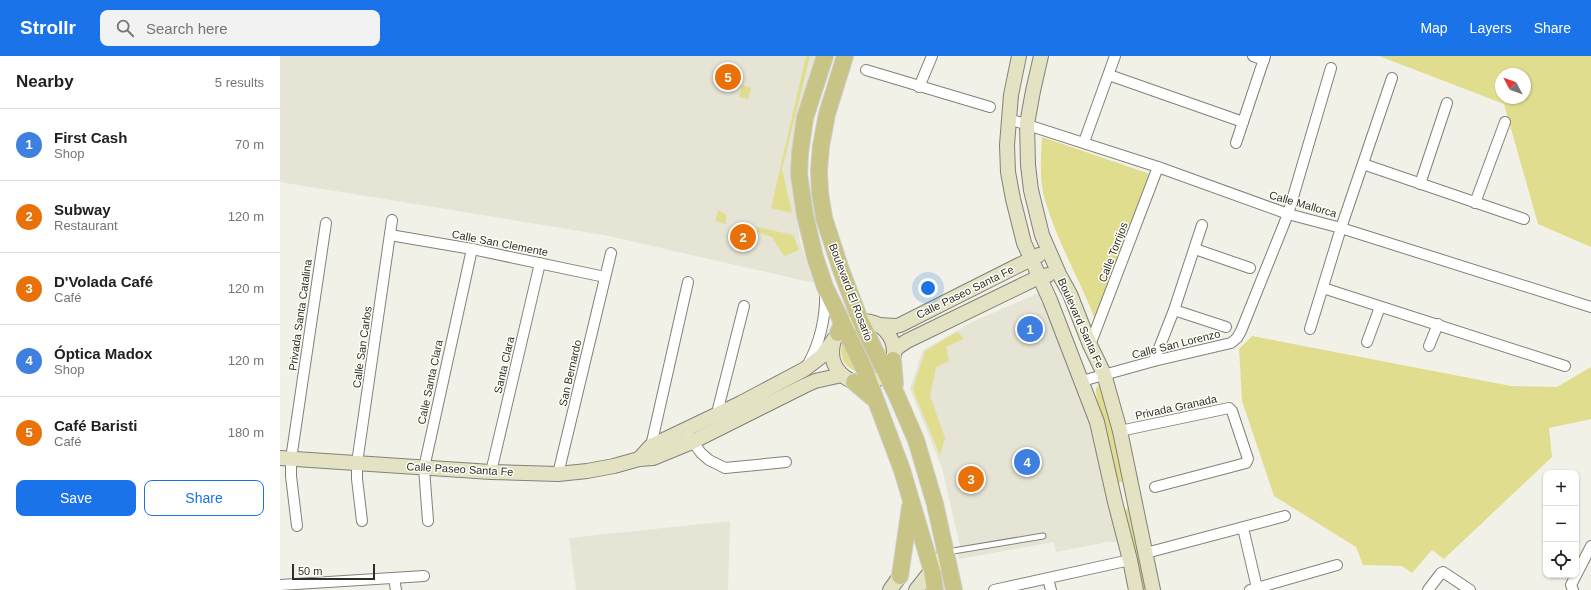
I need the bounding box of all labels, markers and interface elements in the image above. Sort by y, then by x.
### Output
search box [100,10,380,46]
text: Strollr [20,17,76,38]
icon: search [114,17,136,39]
text: Search here [146,20,228,37]
text: Map [1420,20,1448,36]
text: Layers [1470,20,1512,36]
text: Share [1534,20,1571,36]
pin: 5 [715,62,741,92]
north arrow [1495,68,1531,104]
text: Nearby [16,72,74,91]
text: 5 results [215,75,264,90]
text: First Cash [54,129,127,146]
text: 1 [25,137,33,152]
text: 70 m [235,137,264,152]
text: Shop [54,146,84,161]
street label: Calle Mallorca [1268,189,1339,220]
text: Subway [54,201,111,218]
text: 2 [25,209,33,224]
text: 120 m [228,209,264,224]
text: Restaurant [54,218,118,233]
street label: Calle Torrijos [1096,220,1130,284]
pin: 2 [730,222,756,252]
street label: Calle San Clemente [451,228,549,258]
street label: Boulevard El Rosario [827,242,875,342]
street label: Privada Santa Catalina [286,258,314,372]
street label: Calle Paseo Santa Fe [914,263,1016,321]
text: D'Volada Café [54,273,153,290]
street label: Boulevard Santa Fe [1056,276,1106,370]
your location [918,278,938,298]
text: 3 [25,281,33,296]
text: 120 m [228,281,264,296]
text: Café [54,290,81,305]
street label: Calle San Carlos [350,305,374,389]
pin: 1 [1017,314,1043,344]
street label: Calle San Lorenzo [1131,327,1221,361]
street label: Santa Clara [492,334,517,395]
street label: Calle Santa Clara [415,338,445,425]
street label: San Bernardo [557,339,583,407]
text: Óptica Madox [54,345,152,362]
text: 4 [25,353,33,368]
text: 120 m [228,353,264,368]
text: Shop [54,362,84,377]
street label: Privada Granada [1134,392,1219,422]
text: Café Baristi [54,417,137,434]
text: 5 [25,425,33,440]
text: 180 m [228,425,264,440]
text: Café [54,434,81,449]
pin: 4 [1014,447,1040,477]
street label: Calle Paseo Santa Fe [406,460,514,478]
pin: 3 [958,464,984,494]
map controls [1543,470,1579,578]
button: + [1543,470,1579,506]
button: Save [16,480,136,516]
button: Share [144,480,264,516]
button: − [1543,506,1579,542]
button: locate [1543,542,1579,578]
scale bar [292,562,375,581]
text: 50 m [298,565,322,577]

